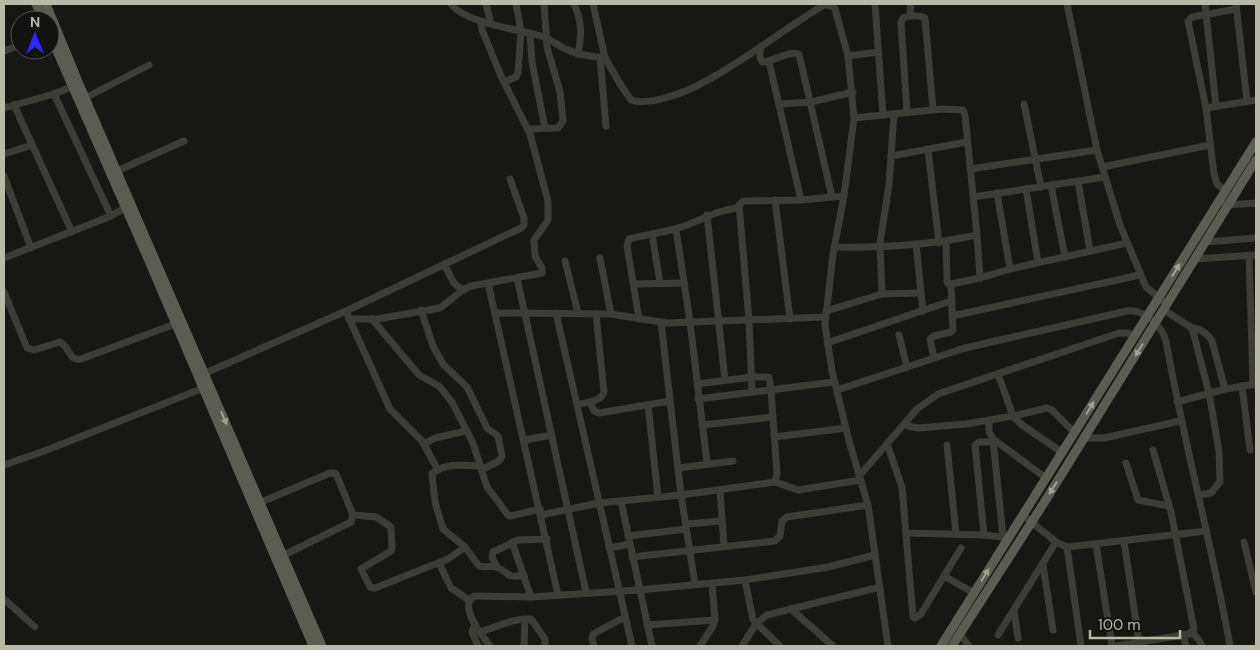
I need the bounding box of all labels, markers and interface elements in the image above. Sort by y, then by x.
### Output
north arrow [10,10,60,60]
text: N [30,13,40,31]
one-way arrow [1172,264,1181,277]
one-way arrow [1134,343,1143,357]
one-way arrow [1086,402,1095,415]
one-way arrow [220,411,228,425]
one-way arrow [1048,481,1057,495]
one-way arrow [981,569,990,582]
scale bar [1090,608,1180,640]
text: 100 m [1098,615,1141,635]

